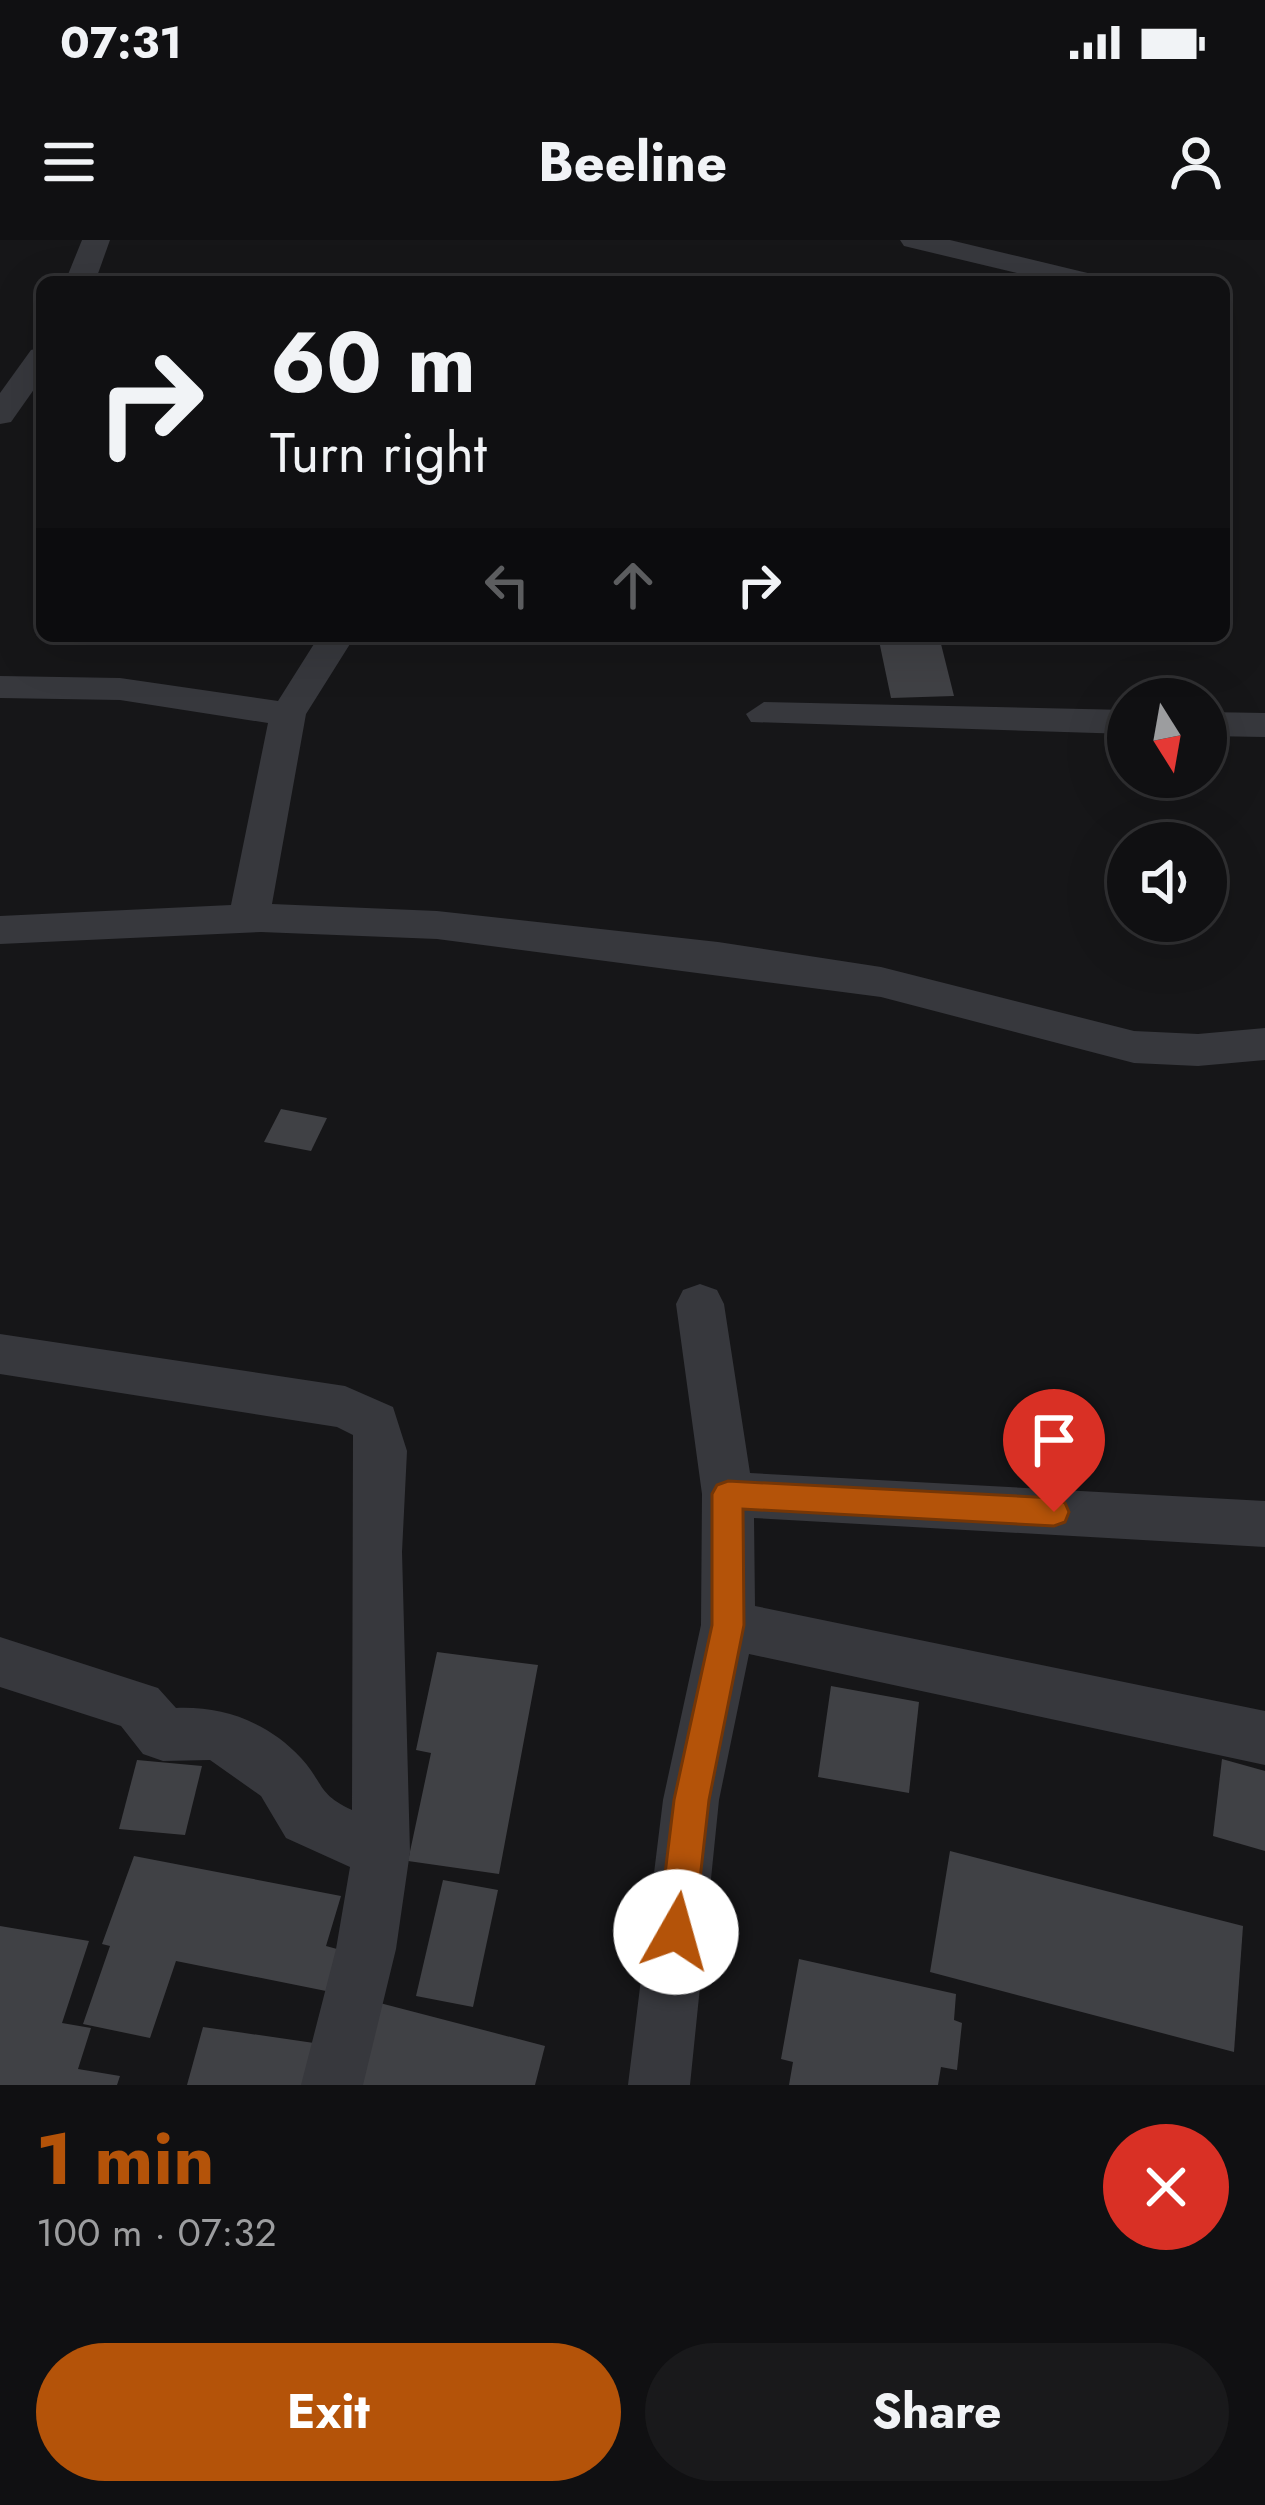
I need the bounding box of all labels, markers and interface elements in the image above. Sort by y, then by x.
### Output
text: 07:31 [60,10,182,75]
text: Beeline [538,123,727,201]
icon: menu [36,129,102,195]
icon: person [1163,129,1229,195]
text: 60 m [270,302,476,424]
icon: right [72,324,228,480]
text: Turn right [270,414,487,492]
icon: left [474,552,540,618]
icon: ahead [600,552,666,618]
icon: right [726,552,792,618]
north arrow [1107,678,1227,798]
map controls [1107,678,1227,942]
button: sound [1107,822,1227,942]
pin [1003,1389,1105,1512]
icon: arrive [1021,1407,1087,1473]
position arrow [613,1869,739,1995]
text: 1 min [36,2107,215,2211]
button: close [1103,2124,1229,2250]
text: 100 m · 07:32 [36,2204,277,2261]
button: Exit [36,2343,621,2481]
button: Share [645,2343,1229,2481]

